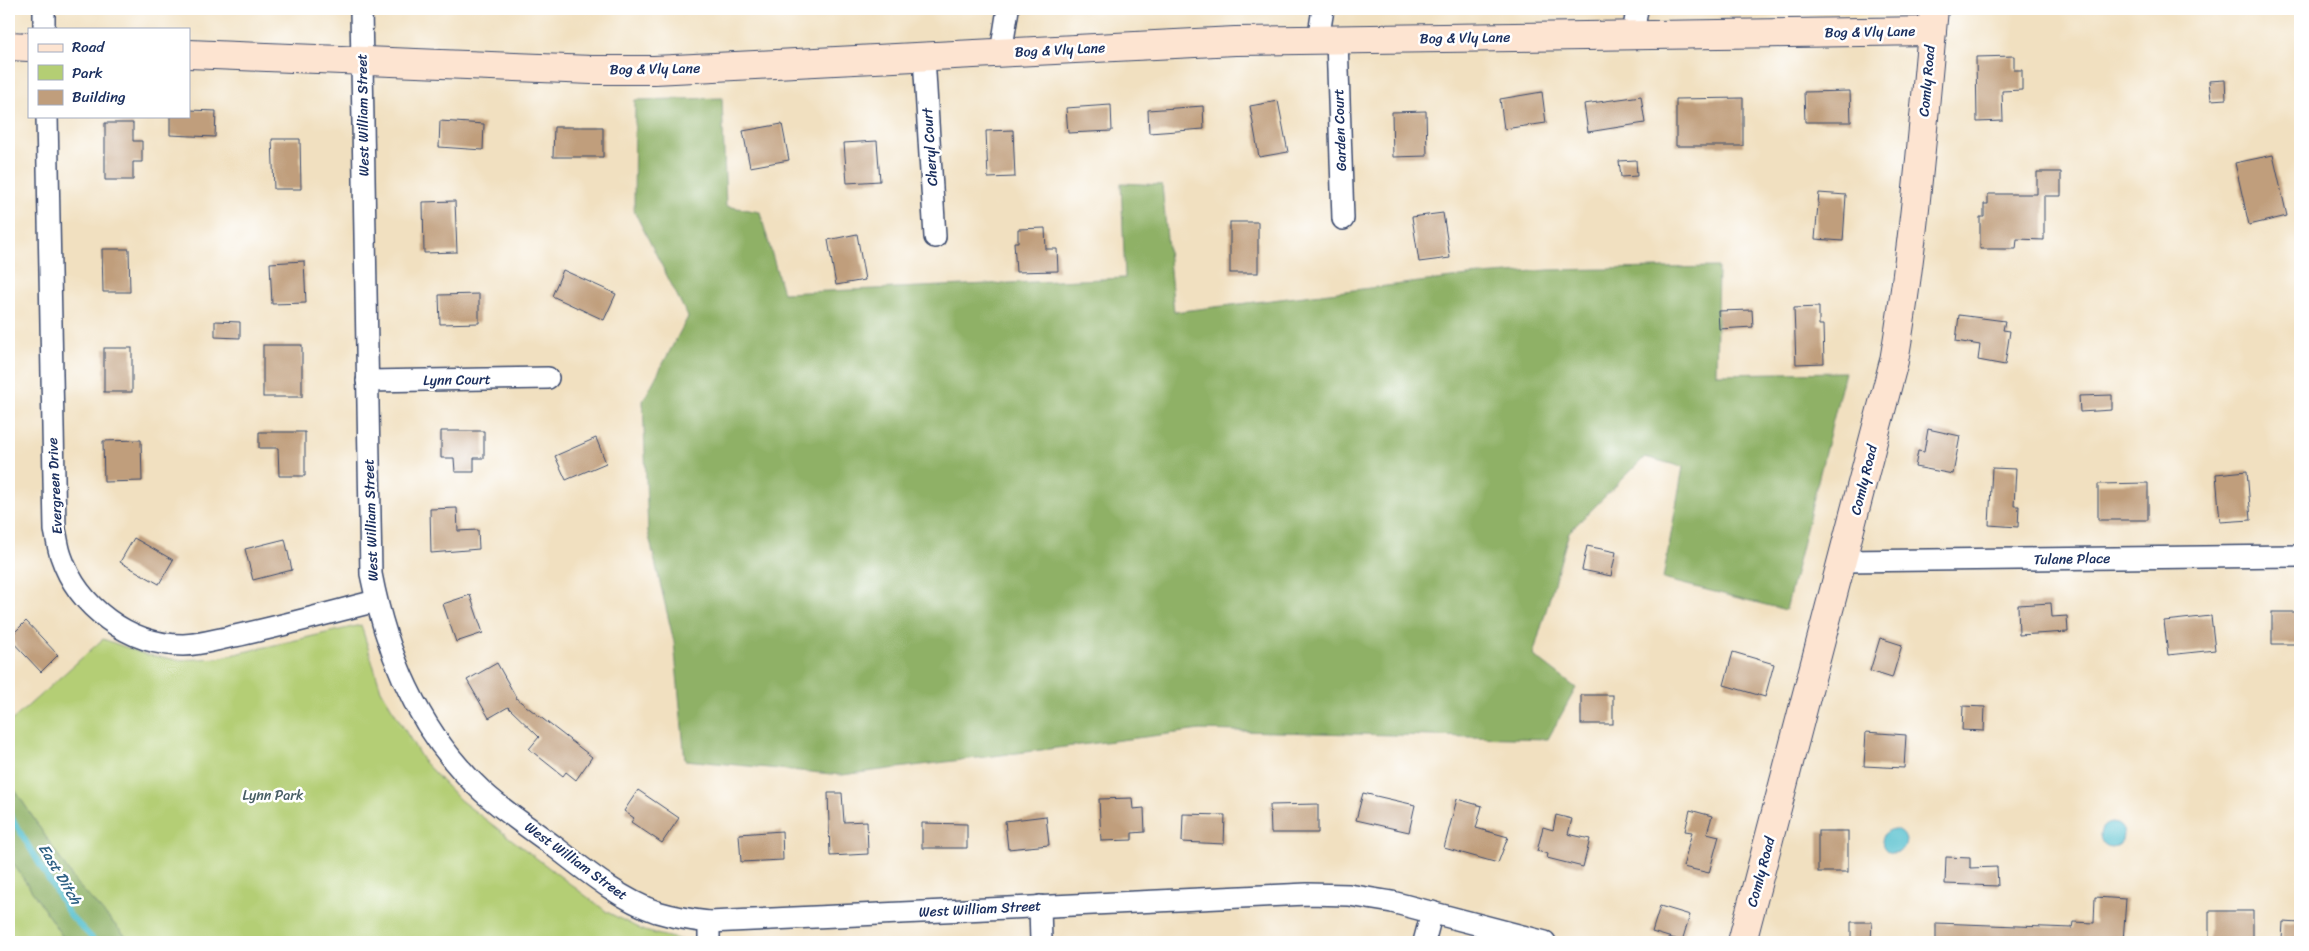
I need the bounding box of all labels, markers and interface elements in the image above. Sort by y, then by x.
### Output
street label: Bog & Vly Lane [1825,19,1915,45]
street label: Bog & Vly Lane [1420,25,1510,51]
legend [28,28,190,118]
text: Road [72,34,105,60]
street label: Bog & Vly Lane [1014,35,1106,65]
street label: Comly Road [1911,43,1943,118]
street label: West William Street [349,54,377,176]
street label: Bog & Vly Lane [610,56,700,82]
text: Park [72,60,103,86]
text: Building [72,84,126,110]
street label: Garden Court [1326,88,1354,172]
street label: Cheryl Court [915,106,945,187]
street label: Lynn Court [423,367,491,393]
street label: Evergreen Drive [40,437,70,535]
street label: Comly Road [1843,441,1885,518]
street label: West William Street [356,458,386,582]
street label: Tulane Place [2033,546,2111,572]
park label: Lynn Park [243,783,304,808]
street label: West William Street [519,815,633,907]
street label: Comly Road [1740,833,1783,910]
water label: East Ditch [31,838,90,912]
street label: West William Street [918,893,1042,925]

